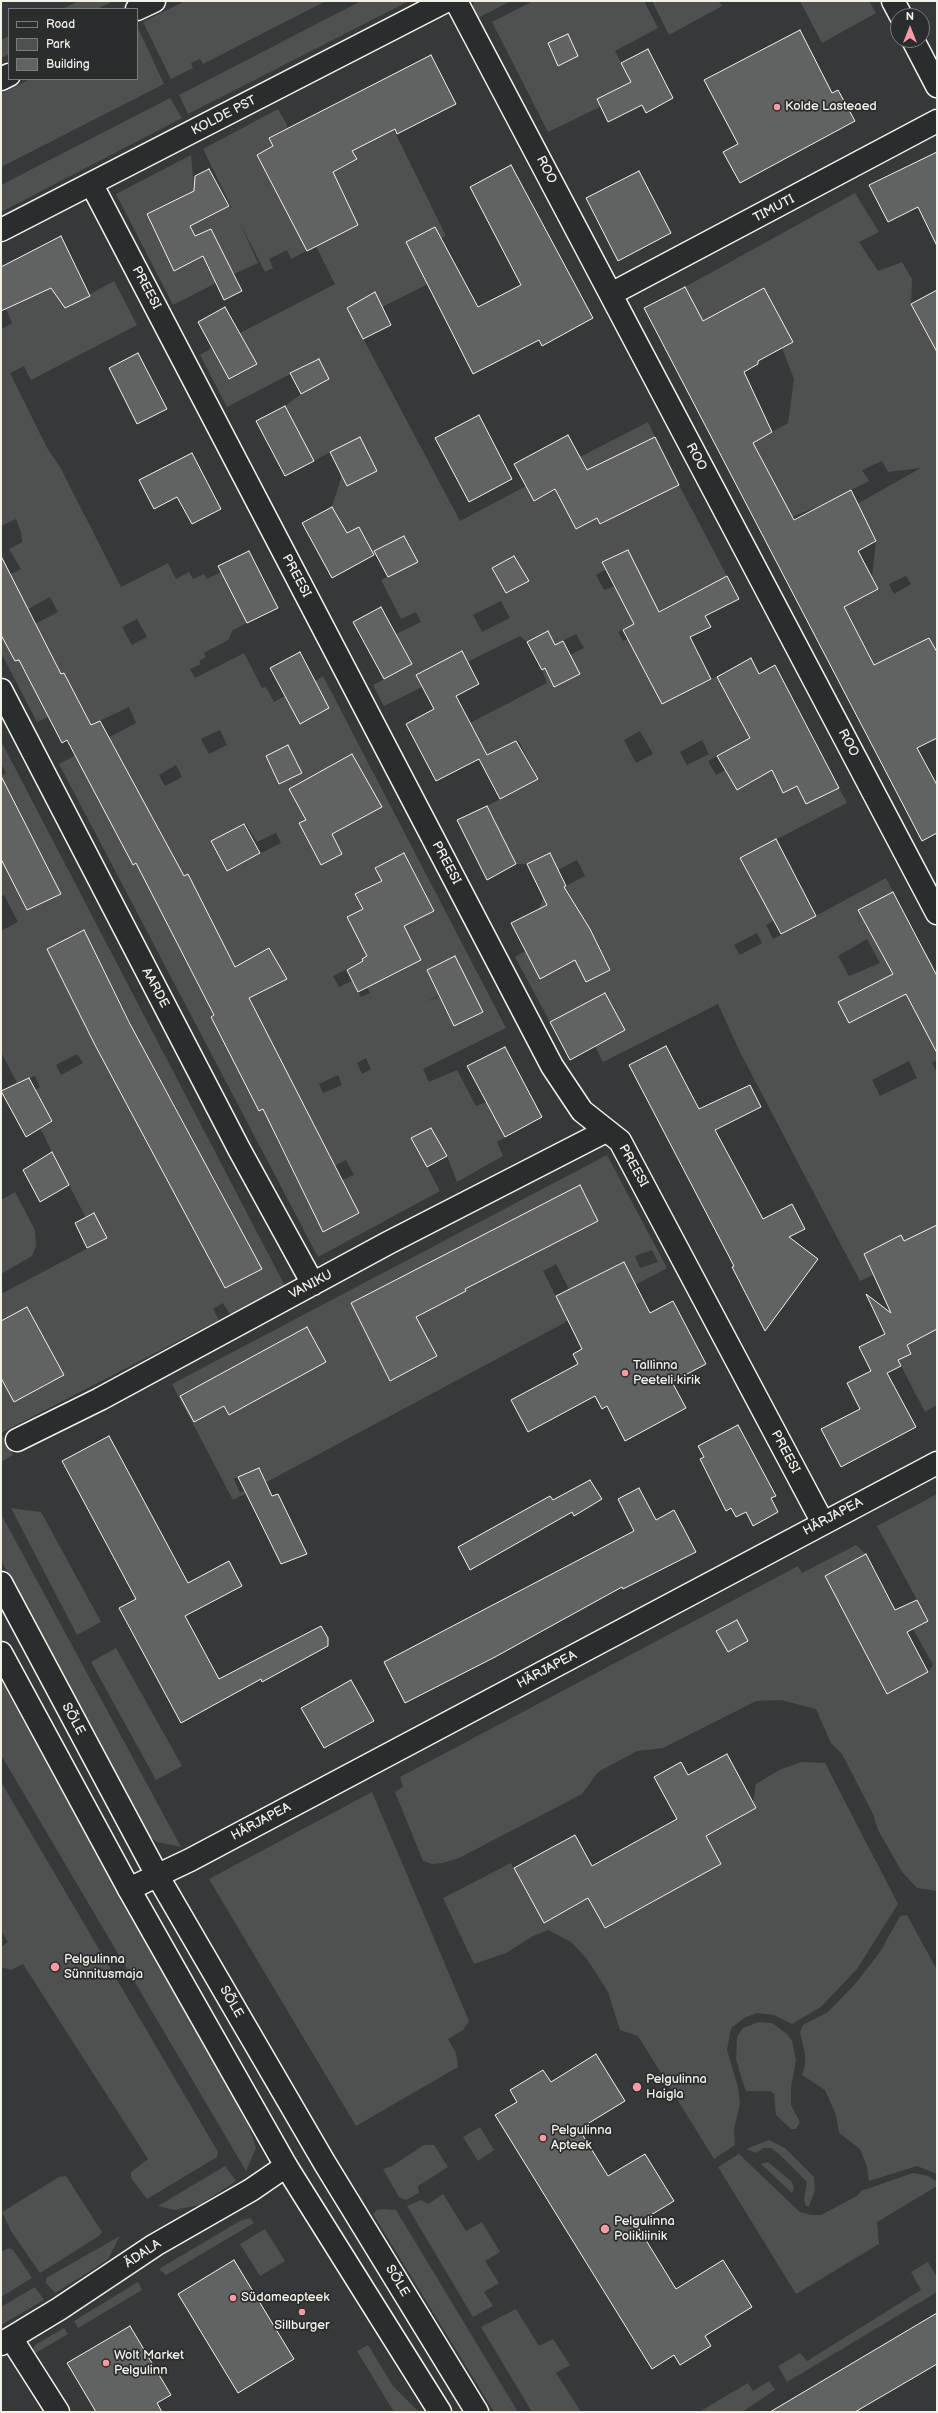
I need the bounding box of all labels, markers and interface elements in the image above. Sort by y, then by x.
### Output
legend [8,8,138,80]
north arrow [890,8,930,48]
text: N [906,10,914,23]
text: Road [46,17,75,32]
text: Park [46,37,70,52]
text: Building [46,57,90,72]
street label: KOLDE PST [189,93,259,139]
place label: Kolde Lasteaed [785,99,877,115]
marker: Kolde Lasteaed [772,102,782,112]
street label: ROO [532,154,560,186]
street label: TIMUTI [751,192,797,226]
street label: PREESI [128,264,164,312]
street label: ROO [682,441,710,473]
street label: PREESI [278,552,314,600]
street label: ROO [834,727,862,759]
street label: PREESI [428,839,464,887]
street label: AARDE [138,965,172,1011]
street label: PREESI [615,1142,651,1190]
street label: VANIKU [287,1267,335,1303]
place label: Tallinna Peeteli kirik [633,1358,700,1389]
marker: Tallinna Peeteli kirik [620,1368,630,1378]
street label: PREESI [767,1428,803,1476]
street label: HÄRJAPEA [800,1495,866,1539]
street label: HÄRJAPEA [514,1648,580,1692]
street label: SÕLE [58,1700,88,1738]
street label: HÄRJAPEA [228,1800,294,1844]
place label: Pelgulinna Sünnitusmaja [64,1952,143,1983]
marker: Pelgulinna Sünnitusmaja [49,1961,61,1973]
street label: SÕLE [216,1983,246,2021]
place label: Pelgulinna Haigla [646,2072,707,2103]
marker: Pelgulinna Haigla [631,2081,643,2093]
place label: Pelgulinna Apteek [551,2123,612,2154]
marker: Pelgulinna Apteek [538,2133,548,2143]
place label: Pelgulinna Polikliinik [614,2214,675,2245]
marker: Pelgulinna Polikliinik [599,2223,611,2235]
street label: ÄDALA [122,2236,164,2272]
street label: SÕLE [382,2262,412,2300]
place label: Südameapteek [241,2290,330,2306]
marker: Südameapteek [228,2293,238,2303]
marker: Sillburger [297,2307,307,2317]
place label: Sillburger [274,2318,330,2334]
place label: Wolt Market Pelgulinn [114,2348,184,2379]
marker: Wolt Market Pelgulinn [101,2358,111,2368]

